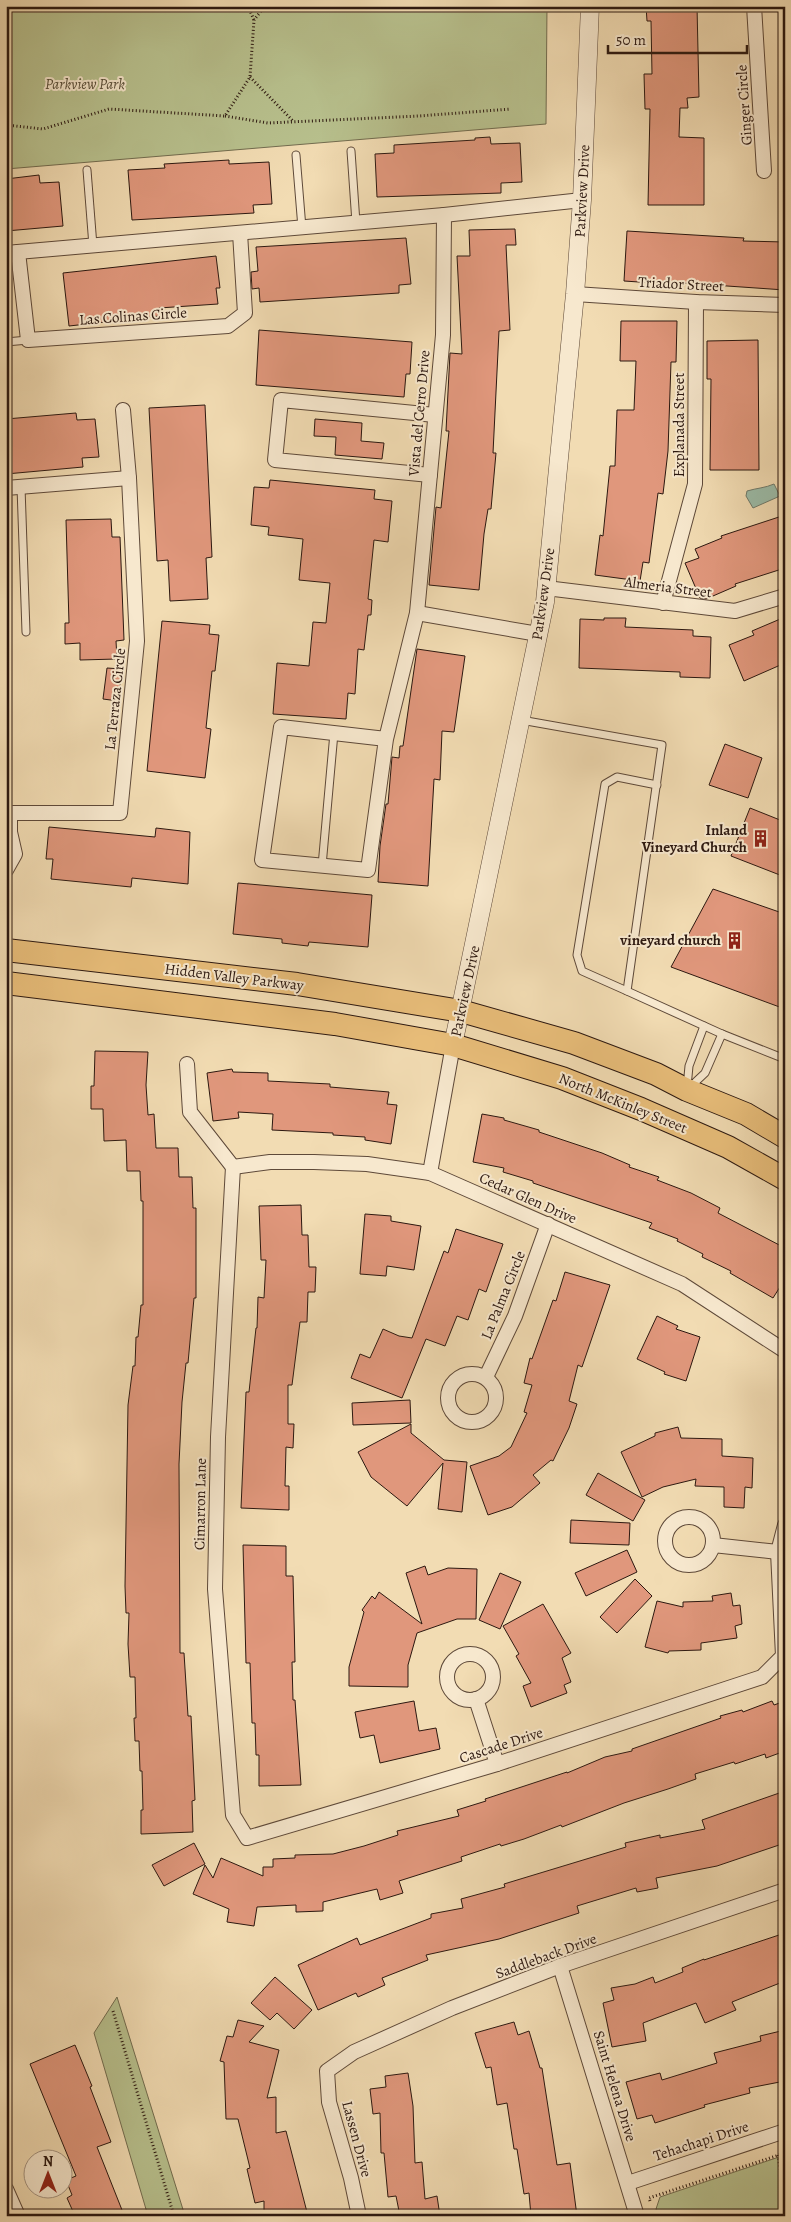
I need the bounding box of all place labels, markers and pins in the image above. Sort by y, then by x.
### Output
place label: Inland Vineyard Church [641,820,748,857]
building icon: Inland Vineyard Church [751,829,771,849]
place label: vineyard church [619,930,721,950]
building icon: vineyard church [725,930,745,950]

